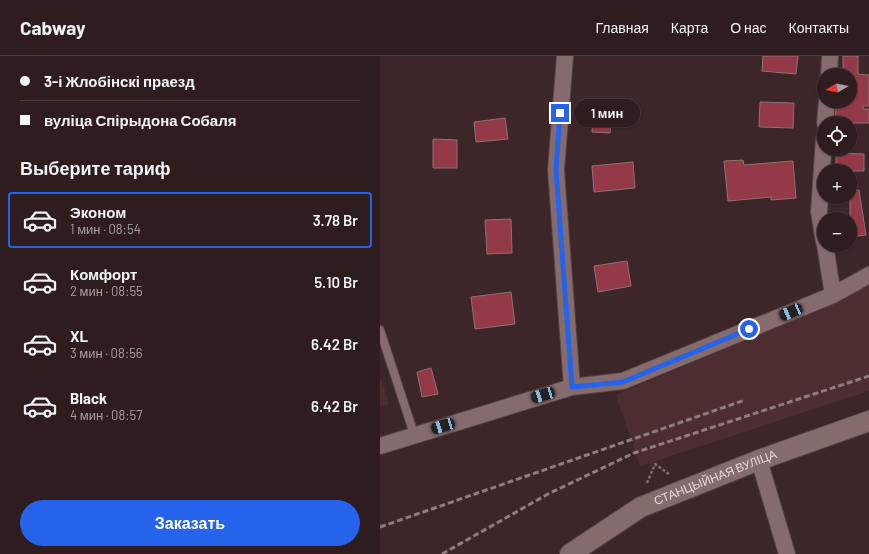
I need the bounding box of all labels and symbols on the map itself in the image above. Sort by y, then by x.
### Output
north arrow [817,68,857,108]
callout: 1 мин [574,99,640,127]
route end [551,104,569,122]
car [778,302,804,322]
route start [740,320,758,338]
car [530,386,556,404]
car [430,417,456,435]
street label: СТАНЦЫЙНАЯ ВУЛІЦА [651,446,778,507]

